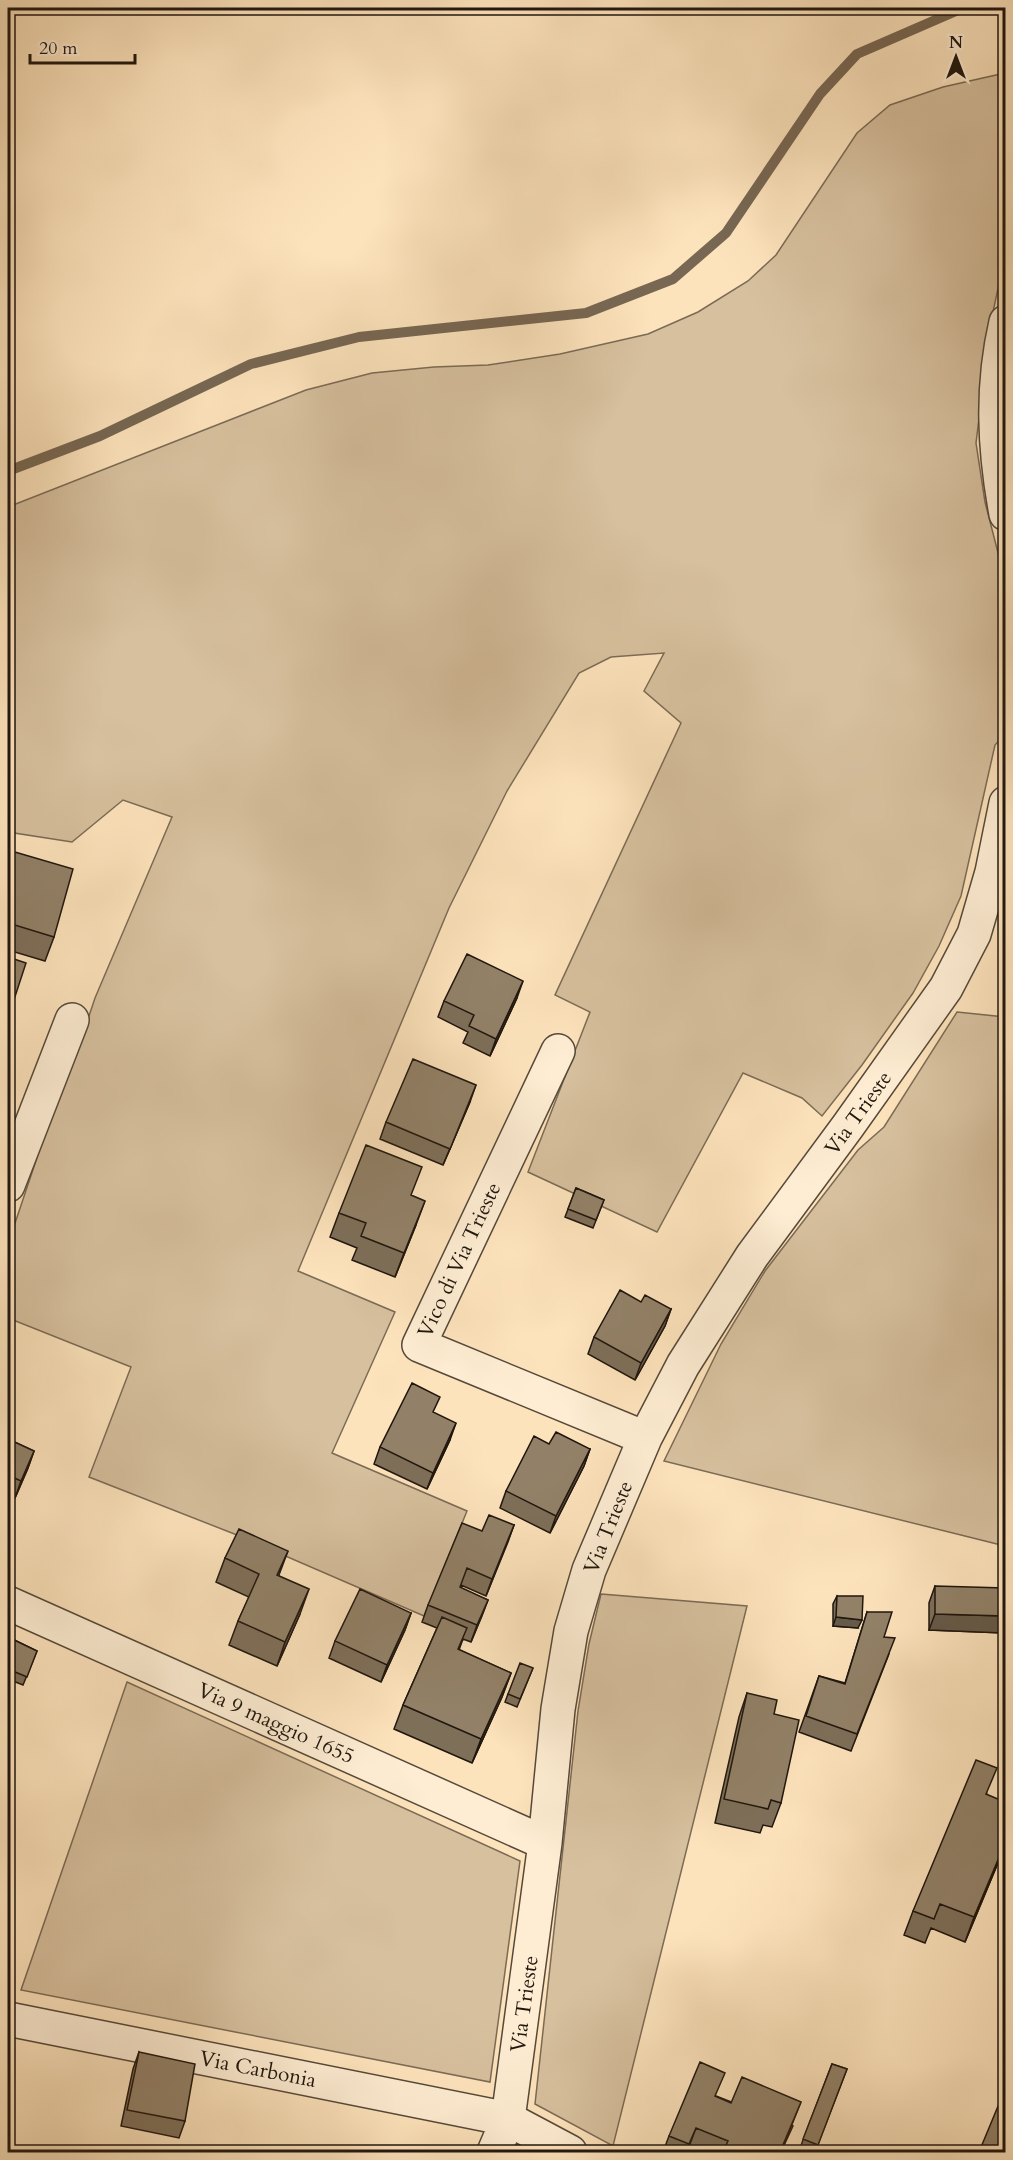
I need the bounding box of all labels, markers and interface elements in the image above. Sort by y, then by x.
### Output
scale bar [30,27,135,65]
north arrow [926,27,986,87]
text: N [949,32,963,54]
text: 20 m [39,36,78,61]
street label: Via Trieste [818,1065,899,1161]
street label: Vico di Via Trieste [411,1178,508,1343]
street label: Via Trieste [577,1476,640,1578]
street label: Via 9 maggio 1655 [193,1676,359,1771]
street label: Via Trieste [503,1954,546,2054]
street label: Via Carbonia [197,2044,319,2095]

